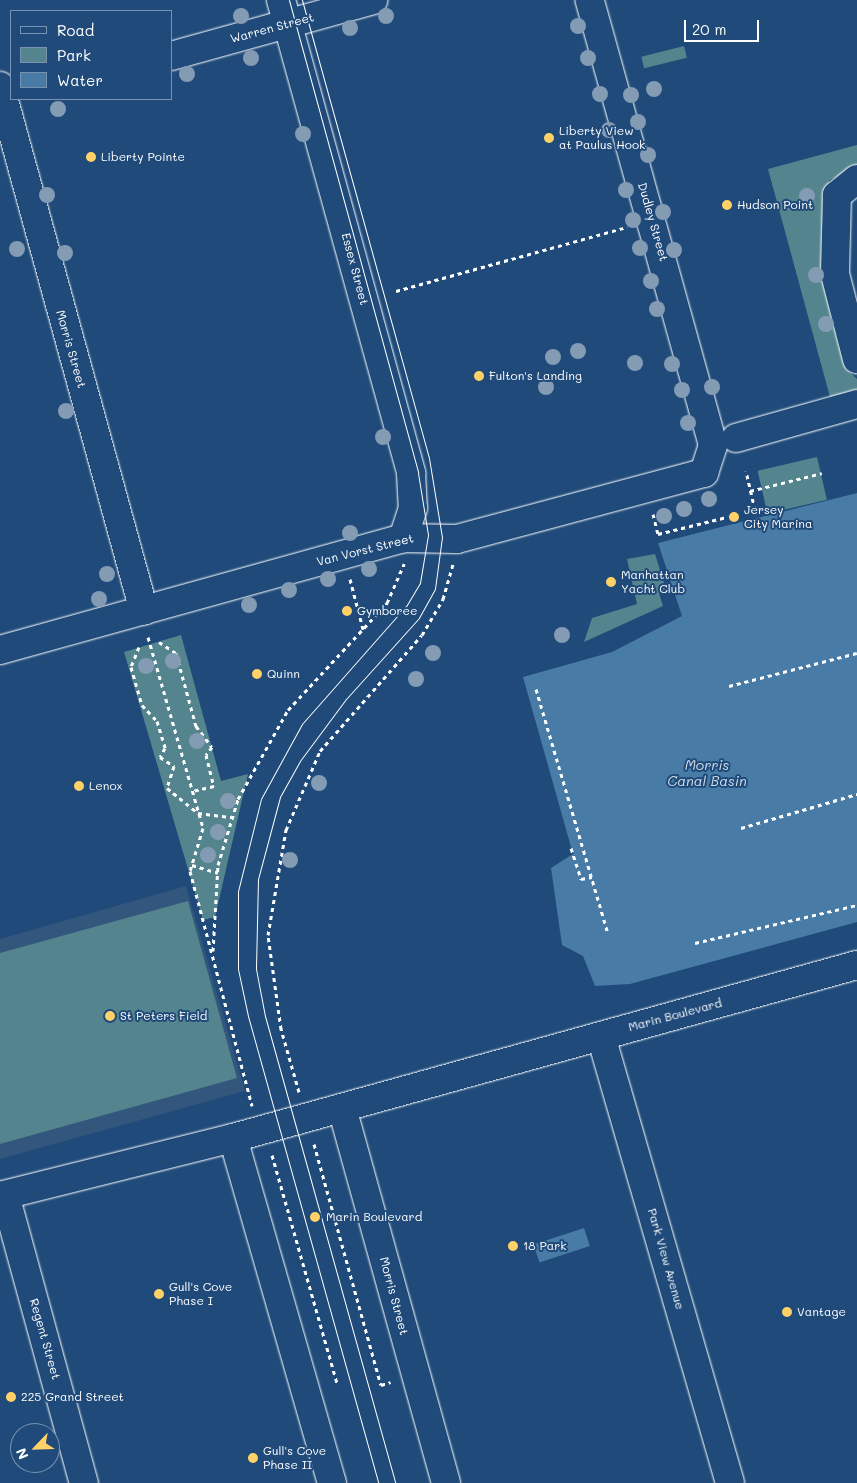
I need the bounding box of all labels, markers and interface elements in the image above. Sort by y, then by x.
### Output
legend [10,10,172,100]
street label: Warren Street [229,10,315,46]
scale bar [687,10,762,42]
text: 20 m [692,19,726,39]
text: Road [57,20,94,40]
text: Park [57,45,91,65]
text: Water [57,70,103,90]
place label: Liberty View at Paulus Hook [559,124,645,152]
marker: Liberty View at Paulus Hook [543,132,555,144]
place label: Liberty Pointe [101,150,185,164]
marker: Liberty Pointe [85,151,97,163]
street label: Dudley Street [635,181,671,263]
place label: Hudson Point [737,198,813,212]
marker: Hudson Point [721,199,733,211]
street label: Essex Street [338,231,372,307]
street label: Morris Street [53,308,89,390]
place label: Fulton's Landing [489,369,582,383]
marker: Fulton's Landing [473,370,485,382]
place label: Jersey City Marina [744,503,812,531]
marker: Jersey City Marina [728,511,740,523]
street label: Van Vorst Street [315,531,415,569]
place label: Manhattan Yacht Club [621,568,685,596]
marker: Manhattan Yacht Club [605,576,617,588]
place label: Gymboree [357,604,417,618]
marker: Gymboree [341,605,353,617]
place label: Quinn [267,667,300,681]
marker: Quinn [251,668,263,680]
water label: Morris Canal Basin [667,757,747,790]
place label: Lenox [89,779,123,793]
marker: Lenox [73,780,85,792]
street label: Marin Boulevard [627,996,723,1034]
place label: St Peters Field [120,1009,207,1023]
marker: St Peters Field [104,1010,116,1022]
street label: Park View Avenue [645,1207,687,1311]
marker: Marin Boulevard [308,1210,322,1224]
place label: Marin Boulevard [326,1210,422,1224]
place label: 18 Park [523,1239,567,1253]
marker: 18 Park [507,1240,519,1252]
street label: Morris Street [377,1255,411,1337]
place label: Gull's Cove Phase I [169,1280,232,1308]
marker: Gull's Cove Phase I [153,1288,165,1300]
street label: Regent Street [27,1297,63,1381]
place label: Vantage [797,1305,846,1319]
marker: Vantage [781,1306,793,1318]
place label: 225 Grand Street [21,1390,124,1404]
marker: 225 Grand Street [5,1391,17,1403]
north arrow [10,1423,60,1473]
place label: Gull's Cove Phase II [263,1444,326,1472]
text: N [11,1445,33,1463]
marker: Gull's Cove Phase II [247,1452,259,1464]

